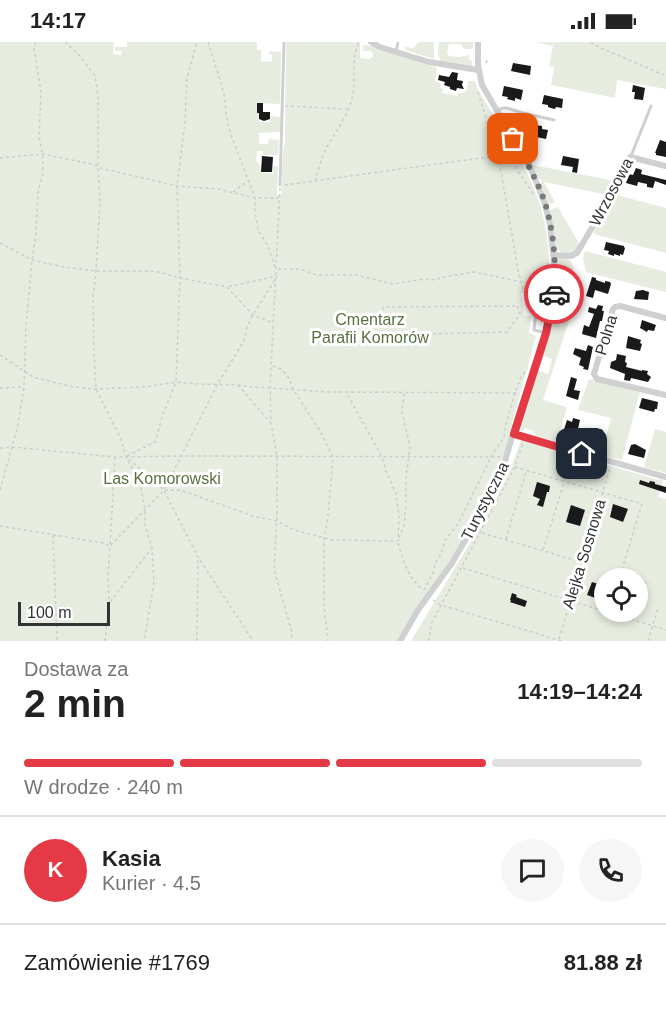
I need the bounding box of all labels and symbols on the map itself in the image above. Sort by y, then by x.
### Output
pin [487,113,538,164]
street label: Wrzosowa [586,155,636,229]
courier [524,264,584,324]
park label: Cmentarz Parafii Komorów [311,311,429,346]
street label: Polna [592,313,620,357]
pin [556,428,607,479]
street label: Turystyczna [458,459,512,543]
park label: Las Komorowski [103,470,221,487]
street label: Alejka Sosnowa [559,497,609,611]
scale bar [18,599,110,626]

